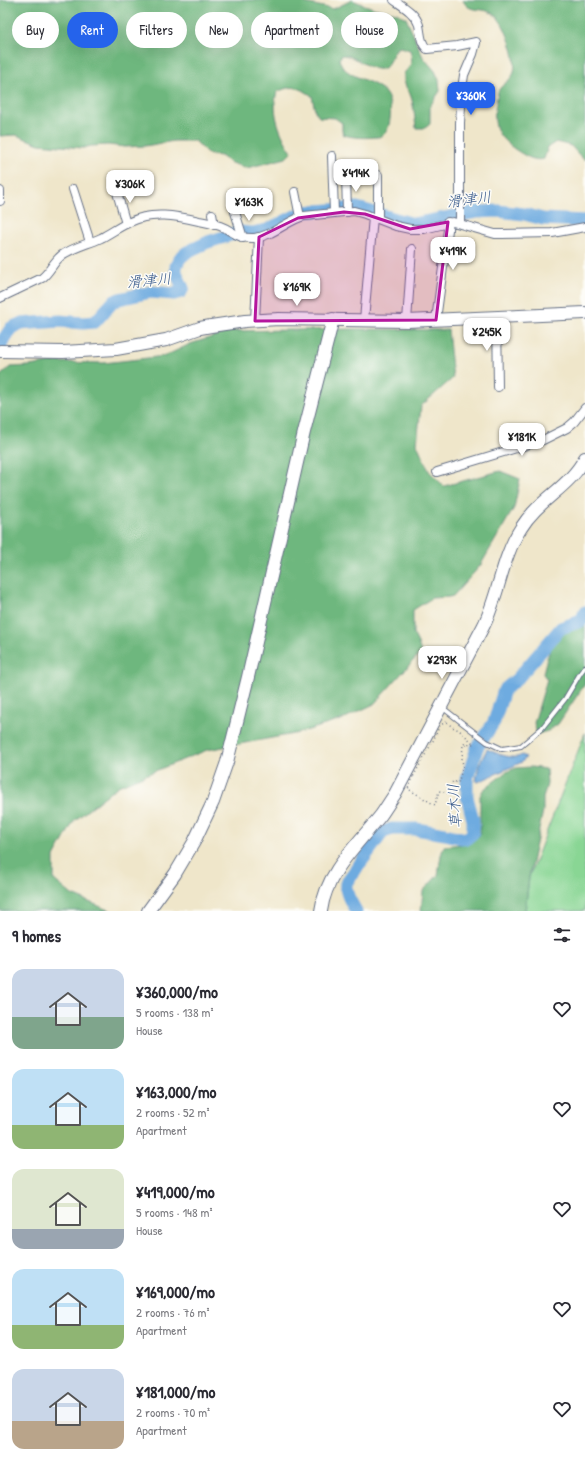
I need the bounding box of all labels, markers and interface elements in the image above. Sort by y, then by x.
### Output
chip: Buy [12,12,59,48]
chip: Rent [67,12,118,48]
chip: Filters [126,12,187,48]
chip: New [195,12,243,48]
chip: Apartment [251,12,333,48]
chip: House [341,12,398,48]
pin: ¥360K [443,82,499,116]
text: ¥360K [456,86,486,104]
pin: ¥414K [328,159,384,193]
text: ¥414K [342,163,370,181]
pin: ¥306K [102,170,158,204]
text: ¥306K [115,174,145,192]
water label: 滑津川 [445,186,493,212]
pin: ¥163K [221,188,277,222]
text: ¥163K [235,192,263,210]
pin: ¥419K [425,237,481,271]
text: ¥419K [439,241,467,259]
water label: 滑津川 [126,267,172,293]
pin: ¥169K [269,273,325,307]
text: ¥169K [283,277,311,295]
pin: ¥245K [459,318,515,352]
text: ¥245K [472,322,502,340]
pin: ¥181K [494,423,550,457]
text: ¥181K [508,427,536,445]
pin: ¥293K [414,646,470,680]
text: ¥293K [427,650,457,668]
water label: 草木川 [442,783,466,829]
text: 9 homes [12,924,61,947]
icon: filters [551,924,573,946]
text: ¥360,000/mo [136,980,218,1003]
icon: home [44,985,92,1033]
icon: heart [551,998,573,1020]
text: 5 rooms · 138 m² [136,1003,213,1021]
text: House [136,1021,163,1039]
text: ¥163,000/mo [136,1080,216,1103]
icon: home [44,1085,92,1133]
icon: heart [551,1098,573,1120]
text: 2 rooms · 52 m² [136,1103,209,1121]
text: Apartment [136,1121,187,1139]
text: ¥419,000/mo [136,1180,215,1203]
icon: home [44,1185,92,1233]
icon: heart [551,1198,573,1220]
text: 5 rooms · 148 m² [136,1203,212,1221]
text: House [136,1221,163,1239]
text: ¥169,000/mo [136,1280,215,1303]
icon: home [44,1285,92,1333]
icon: heart [551,1298,573,1320]
text: 2 rooms · 76 m² [136,1303,209,1321]
text: Apartment [136,1321,187,1339]
text: ¥181,000/mo [136,1380,215,1403]
icon: home [44,1385,92,1433]
icon: heart [551,1398,573,1420]
text: 2 rooms · 70 m² [136,1403,210,1421]
text: Apartment [136,1421,187,1439]

